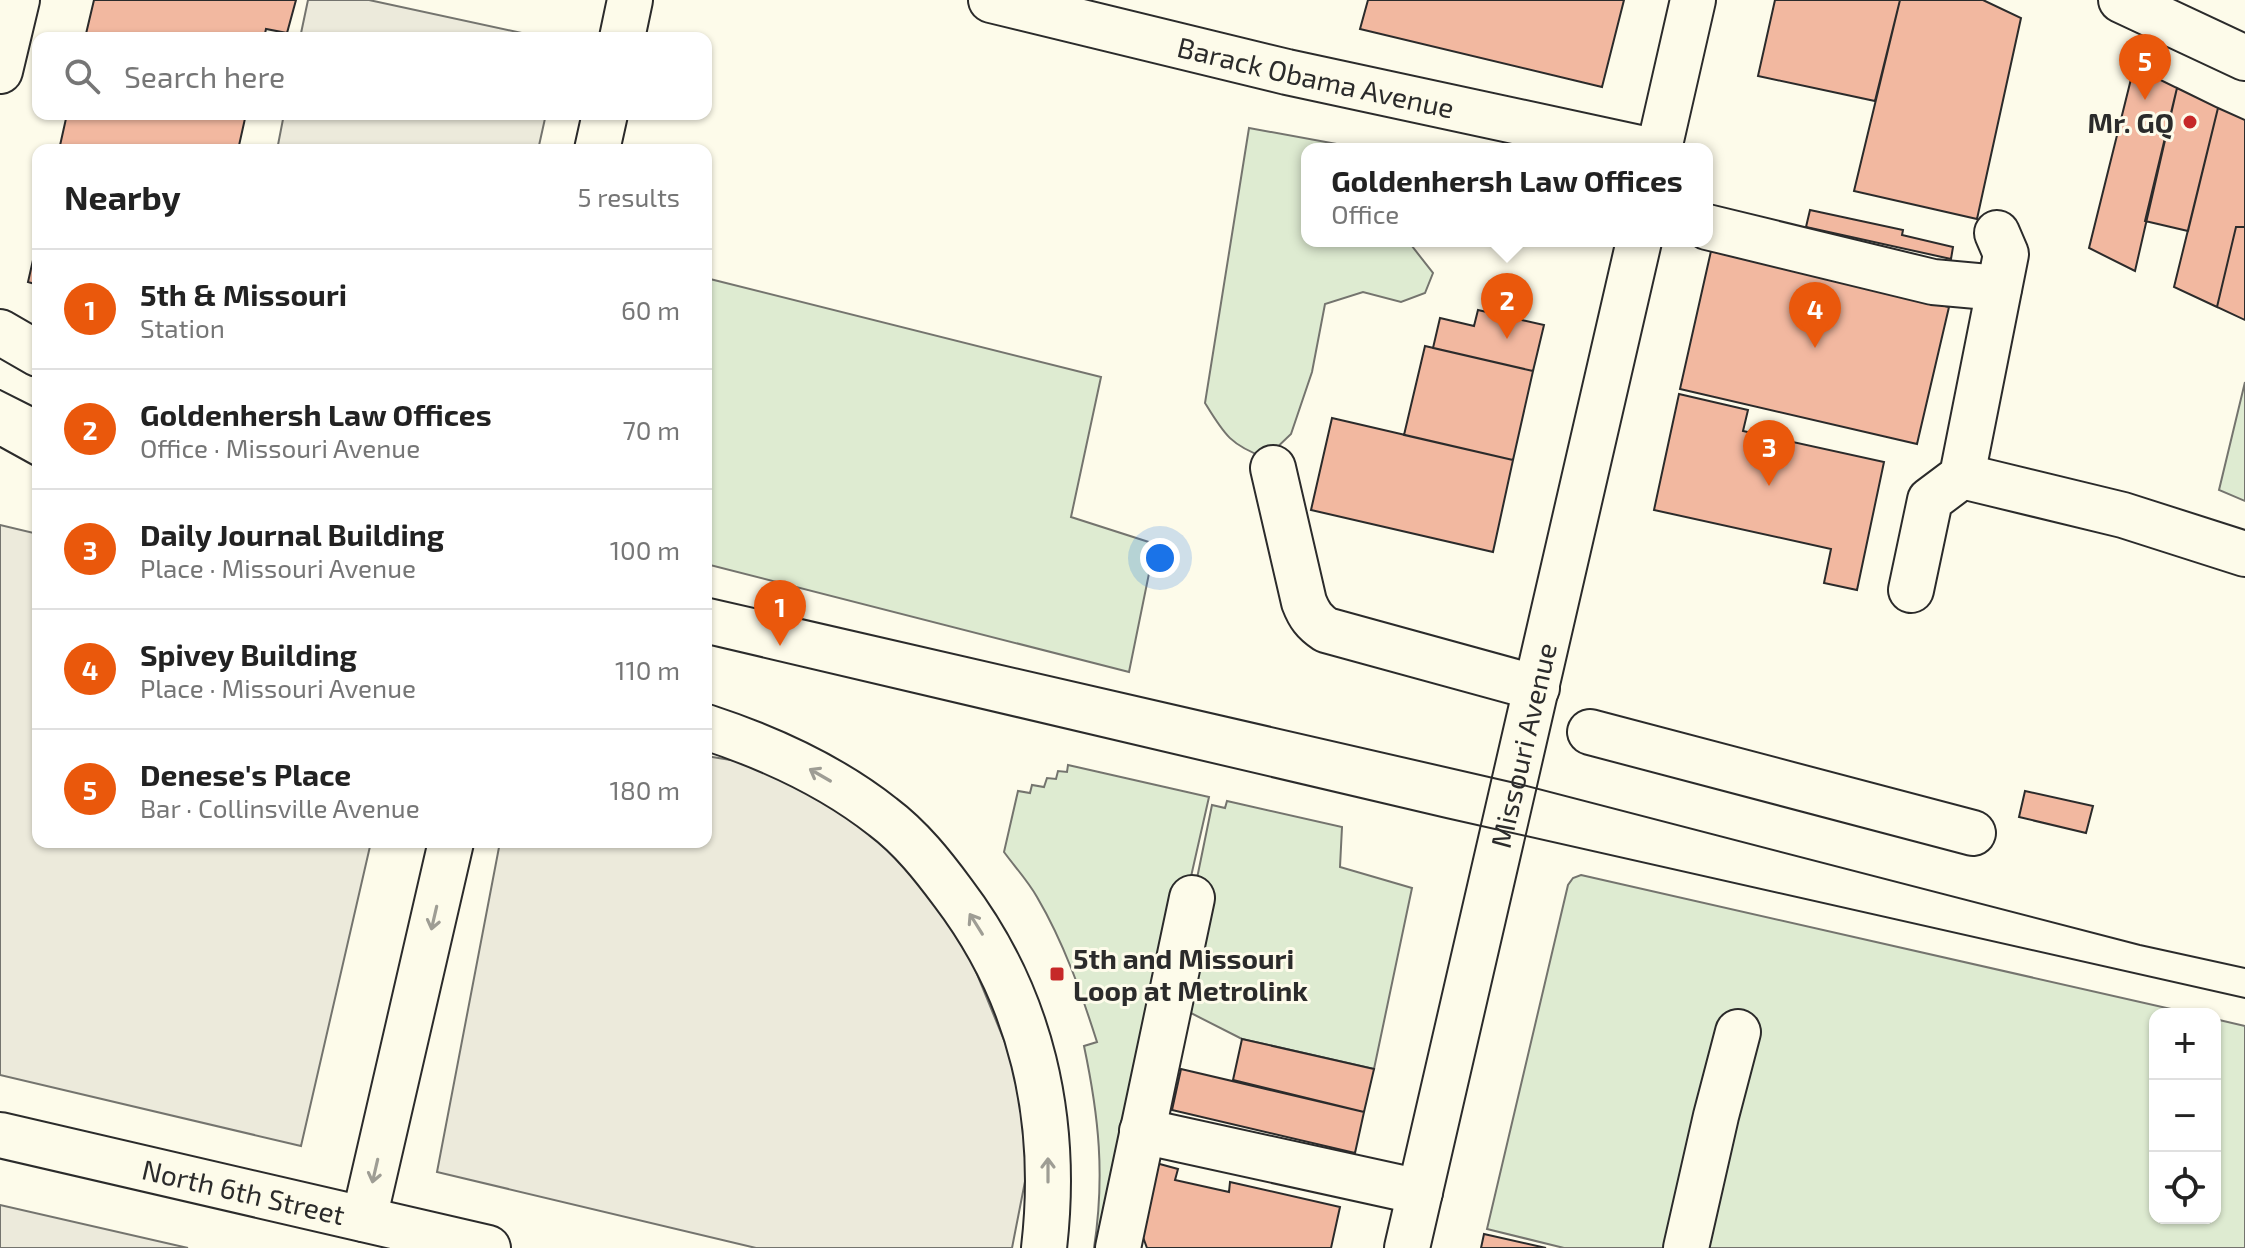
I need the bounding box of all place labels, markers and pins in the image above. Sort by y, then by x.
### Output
pin: 5 [2119,34,2171,100]
place label: Mr. GQ [2088,105,2174,140]
marker: Mr. GQ [2181,113,2199,131]
pin: 2 [1481,273,1533,339]
pin: 4 [1789,282,1841,348]
pin: 3 [1743,420,1795,486]
pin: 1 [754,580,806,646]
place label: 5th and Missouri Loop at Metrolink [1073,941,1308,1007]
marker: 5th and Missouri Loop at Metrolink [1048,965,1066,983]

